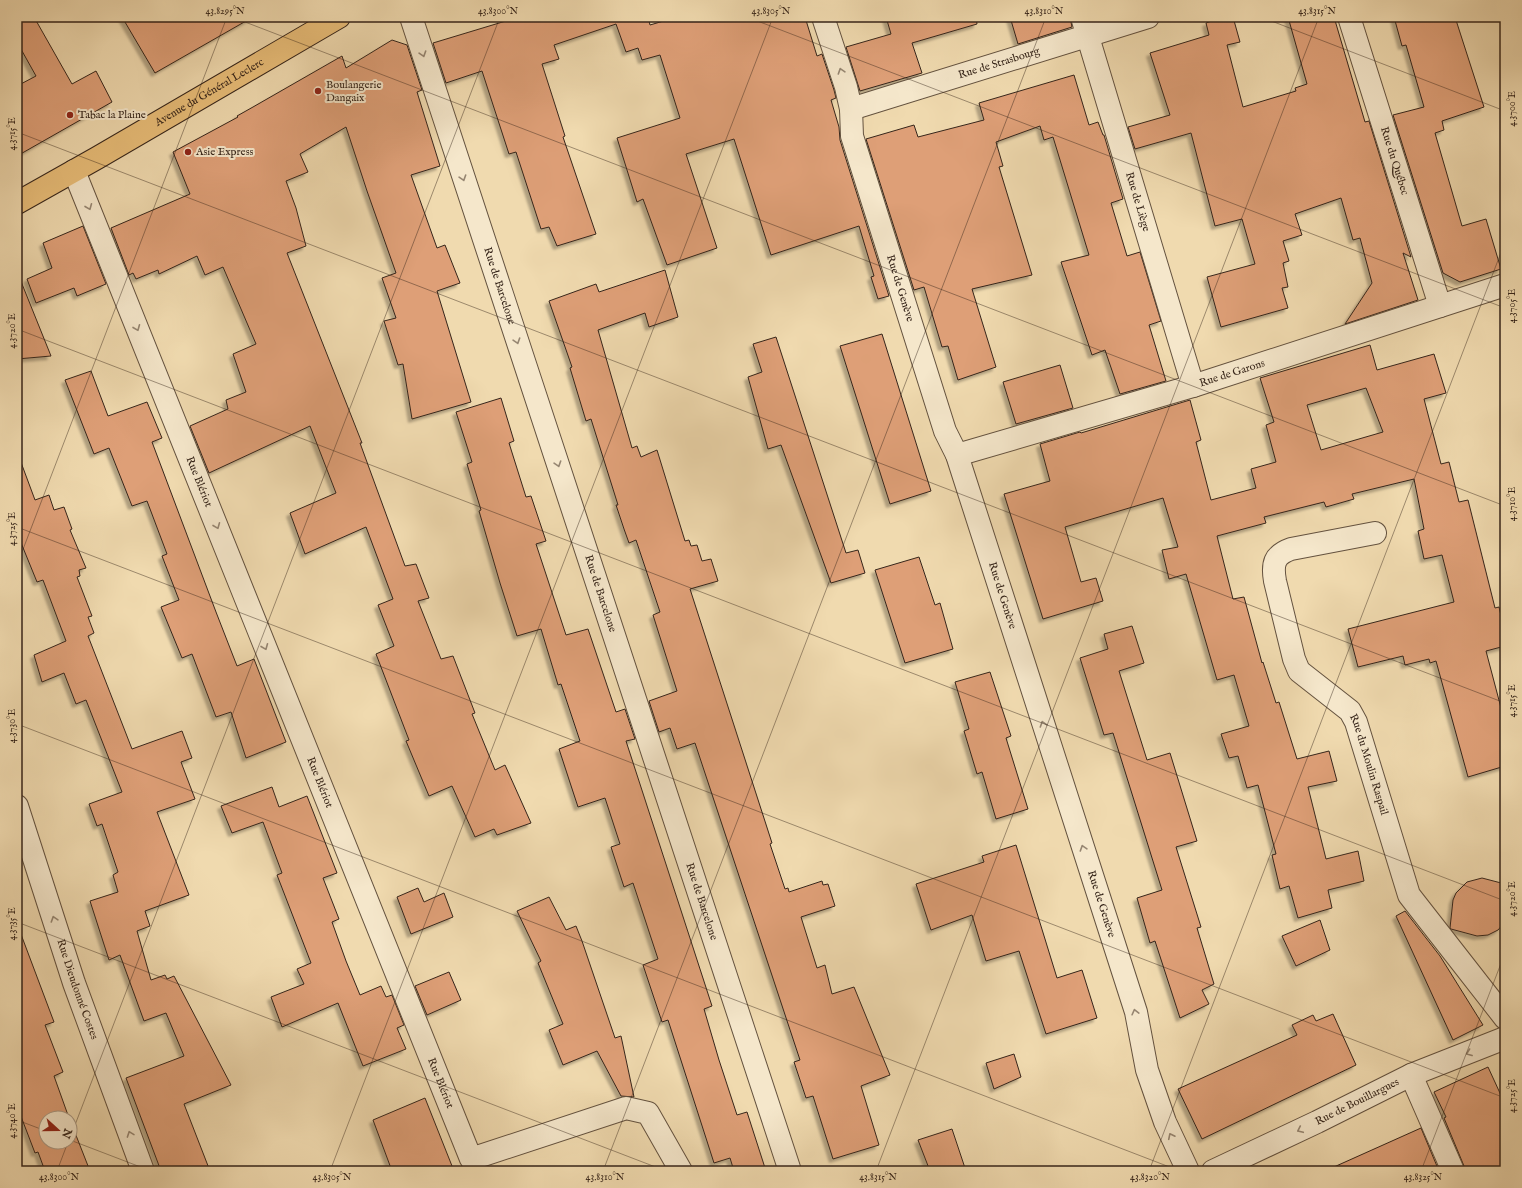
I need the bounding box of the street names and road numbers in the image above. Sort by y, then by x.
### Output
street label: Rue de Strasbourg [957,44,1042,82]
street label: Avenue du Général Leclerc [152,55,267,130]
street label: Rue du Québec [1377,125,1412,197]
street label: Rue de Liège [1122,170,1153,233]
street label: Rue de Barcelone [480,245,519,326]
street label: Rue de Genève [883,253,917,324]
street label: Rue de Garons [1198,356,1267,390]
street label: Rue Blériot [182,454,215,509]
street label: Rue de Barcelone [581,553,620,634]
street label: Rue de Genève [985,560,1019,631]
street label: Rue du Moulin Raspail [1346,711,1391,817]
street label: Rue Blériot [303,755,336,810]
street label: Rue de Barcelone [682,861,721,942]
street label: Rue de Genève [1084,869,1119,939]
street label: Rue Dieudonné Costes [53,937,101,1042]
street label: Rue Blériot [424,1056,457,1111]
street label: Rue de Bouillargues [1313,1075,1402,1129]

